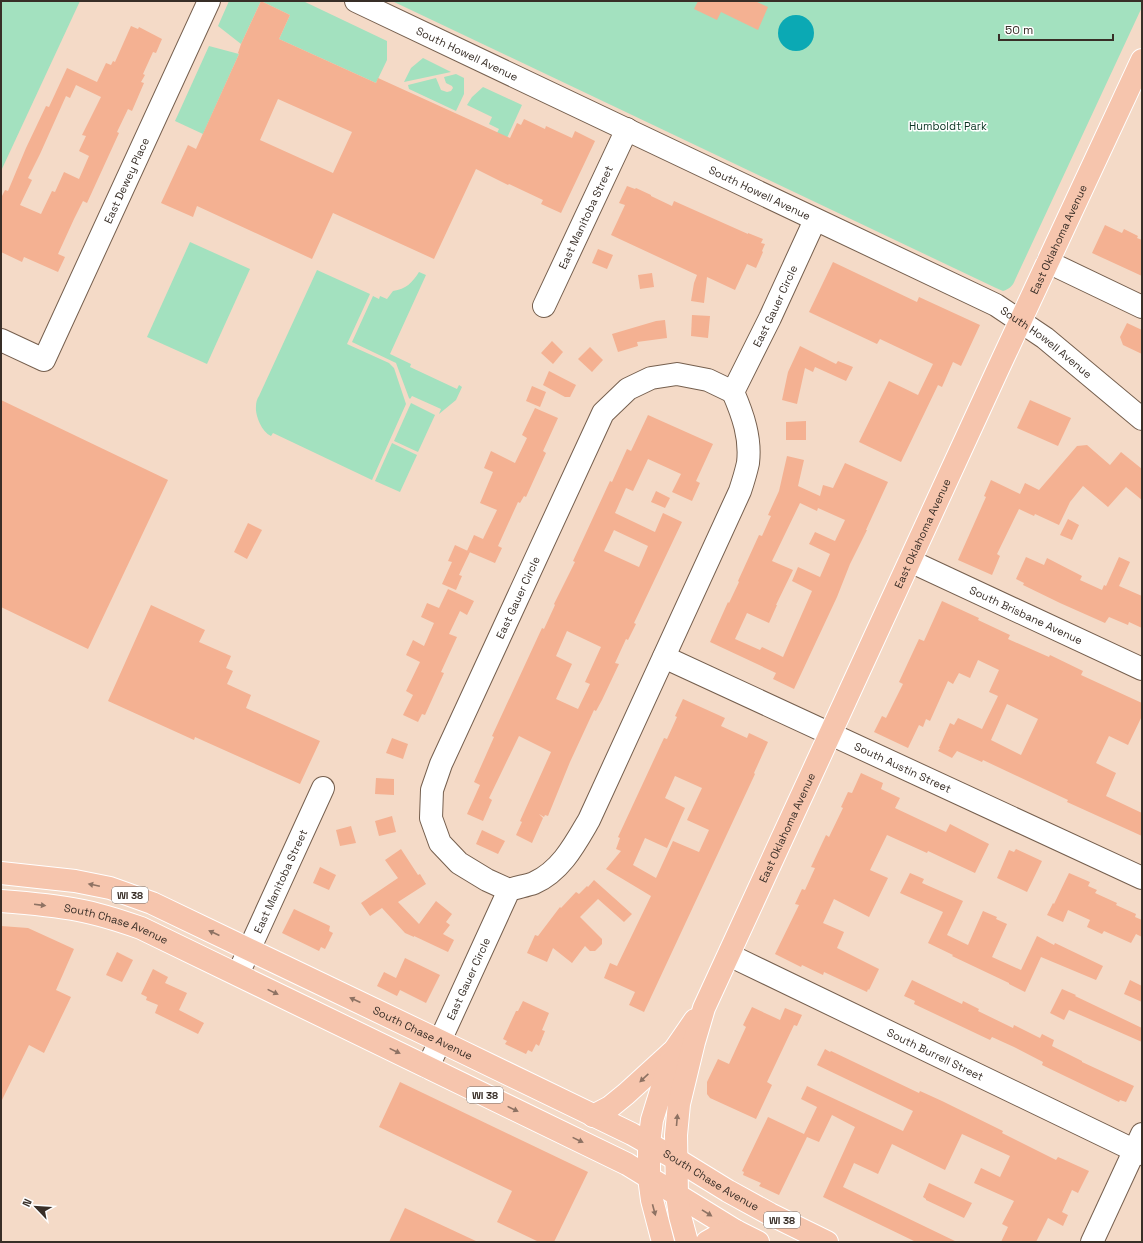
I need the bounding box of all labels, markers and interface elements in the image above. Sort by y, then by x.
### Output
scale bar [999,16,1113,42]
text: 50 m [1005,22,1033,38]
street label: South Howell Avenue [414,24,520,84]
park label: Humboldt Park [909,119,987,133]
street label: East Dewey Place [101,135,152,226]
street label: East Manitoba Street [555,163,616,271]
street label: South Howell Avenue [707,163,813,223]
street label: East Oklahoma Avenue [1027,182,1090,296]
street label: East Gauer Circle [750,263,800,349]
street label: South Howell Avenue [998,303,1095,381]
street label: East Oklahoma Avenue [891,476,954,590]
street label: East Gauer Circle [493,554,543,641]
street label: South Brisbane Avenue [967,583,1085,647]
street label: South Austin Street [852,739,953,796]
street label: East Oklahoma Avenue [756,771,818,885]
street label: East Manitoba Street [251,827,310,935]
one-way arrow [87,881,100,887]
road number: WI 38 [112,887,148,903]
street label: South Chase Avenue [63,901,170,947]
one-way arrow [34,902,46,908]
one-way arrow [208,930,220,936]
street label: East Gauer Circle [443,935,493,1022]
one-way arrow [267,988,279,995]
one-way arrow [349,997,360,1003]
street label: South Chase Avenue [371,1003,475,1063]
street label: South Burrell Street [885,1025,986,1084]
one-way arrow [389,1048,400,1054]
one-way arrow [639,1073,649,1083]
road number: WI 38 [467,1087,503,1103]
one-way arrow [508,1106,519,1112]
one-way arrow [674,1114,681,1126]
one-way arrow [572,1137,583,1143]
street label: South Chase Avenue [661,1146,762,1214]
north arrow [16,1187,56,1227]
text: N [19,1196,35,1209]
one-way arrow [652,1203,658,1216]
one-way arrow [701,1209,712,1217]
road number: WI 38 [764,1212,800,1228]

